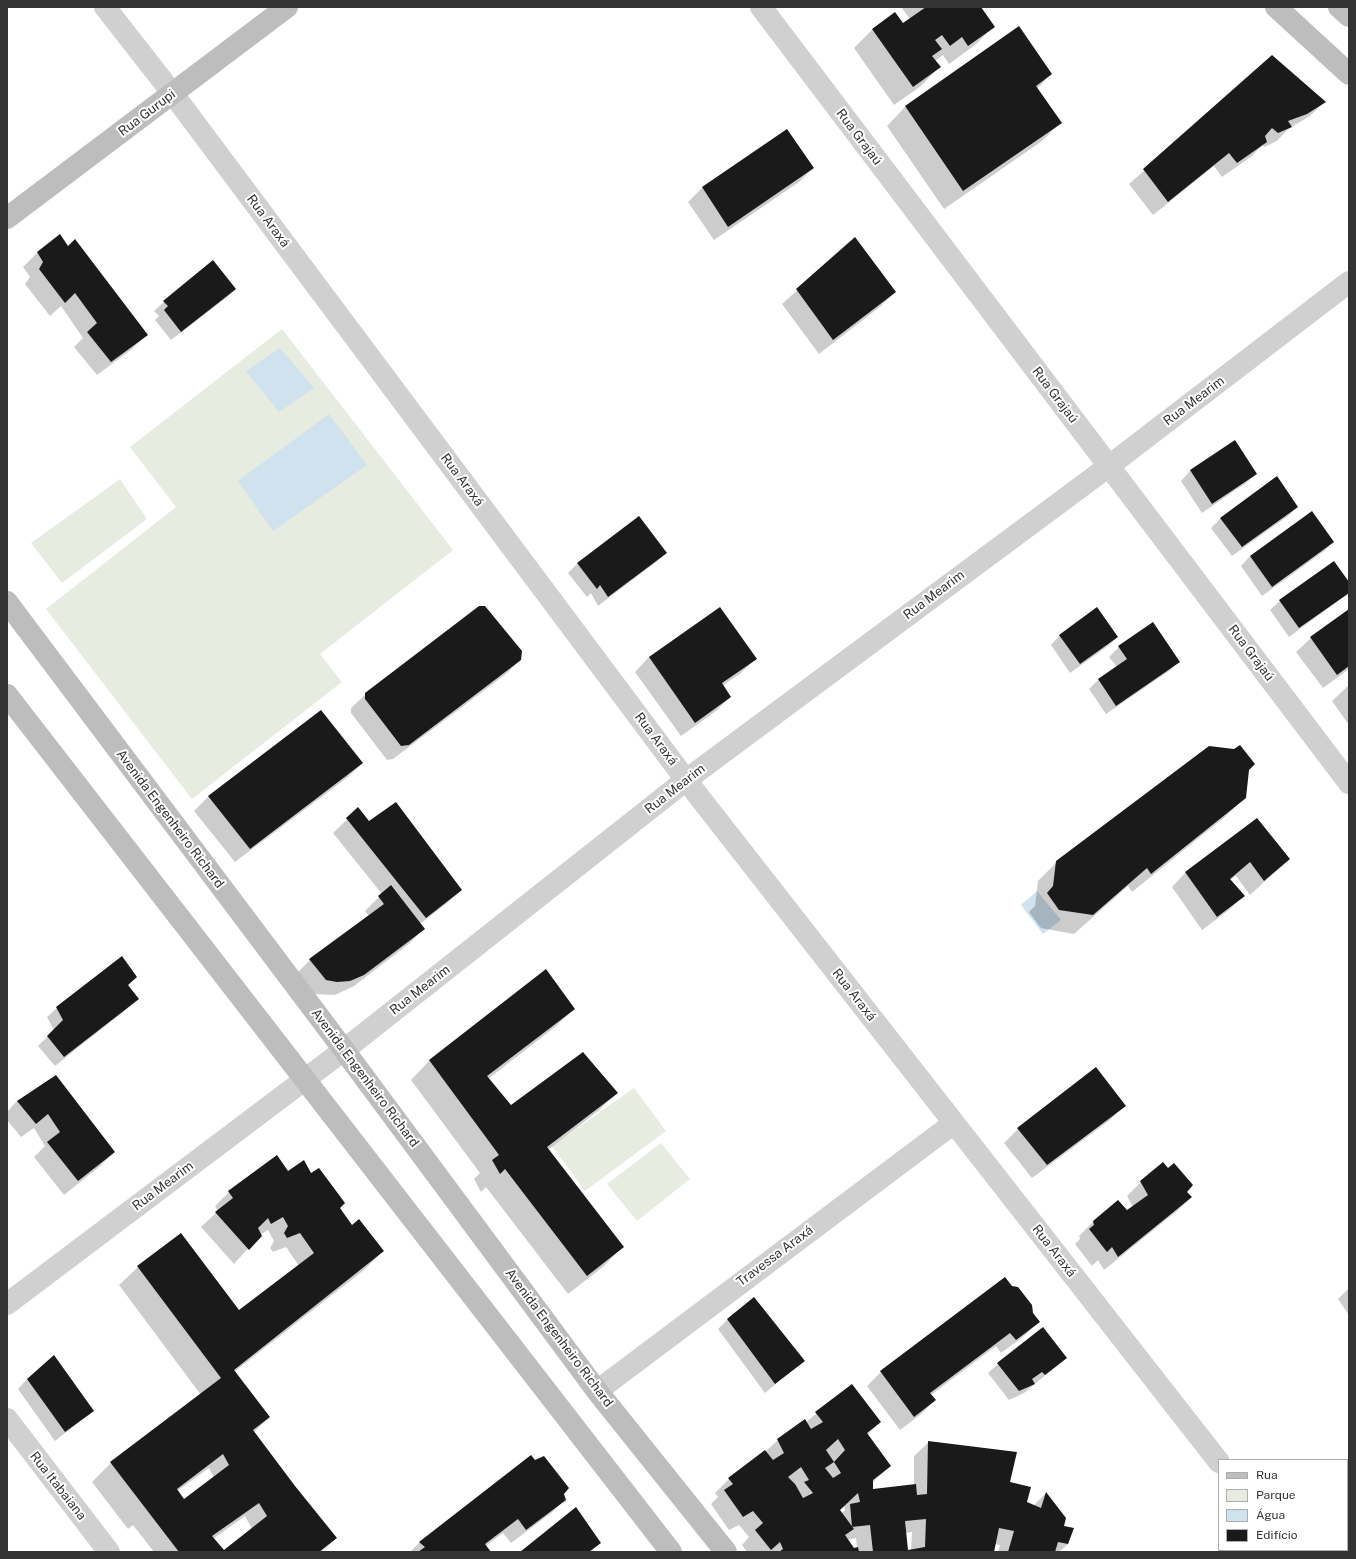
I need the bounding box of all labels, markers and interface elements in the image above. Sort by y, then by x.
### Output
street label: Rua Gurupi [115,86,179,140]
street label: Rua Grajaú [833,106,885,168]
street label: Rua Araxá [243,192,293,250]
street label: Rua Grajaú [1029,364,1081,426]
street label: Rua Mearim [1161,373,1227,429]
street label: Rua Araxá [437,451,487,509]
street label: Rua Mearim [901,567,967,623]
street label: Rua Grajaú [1225,622,1277,684]
street label: Rua Araxá [631,710,681,768]
street label: Avenida Engenheiro Richard [113,747,227,891]
street label: Rua Mearim [642,761,708,817]
street label: Rua Mearim [387,962,453,1018]
street label: Rua Araxá [829,966,879,1024]
street label: Avenida Engenheiro Richard [308,1006,422,1150]
street label: Rua Mearim [130,1158,196,1214]
street label: Travessa Araxá [734,1222,816,1290]
street label: Rua Araxá [1029,1222,1079,1280]
street label: Avenida Engenheiro Richard [502,1266,616,1410]
street label: Rua Itabaiana [27,1449,89,1523]
legend [1218,1459,1348,1551]
text: Rua [1256,1468,1278,1482]
text: Parque [1256,1488,1296,1502]
text: Água [1256,1508,1285,1522]
text: Edifício [1256,1528,1297,1542]

